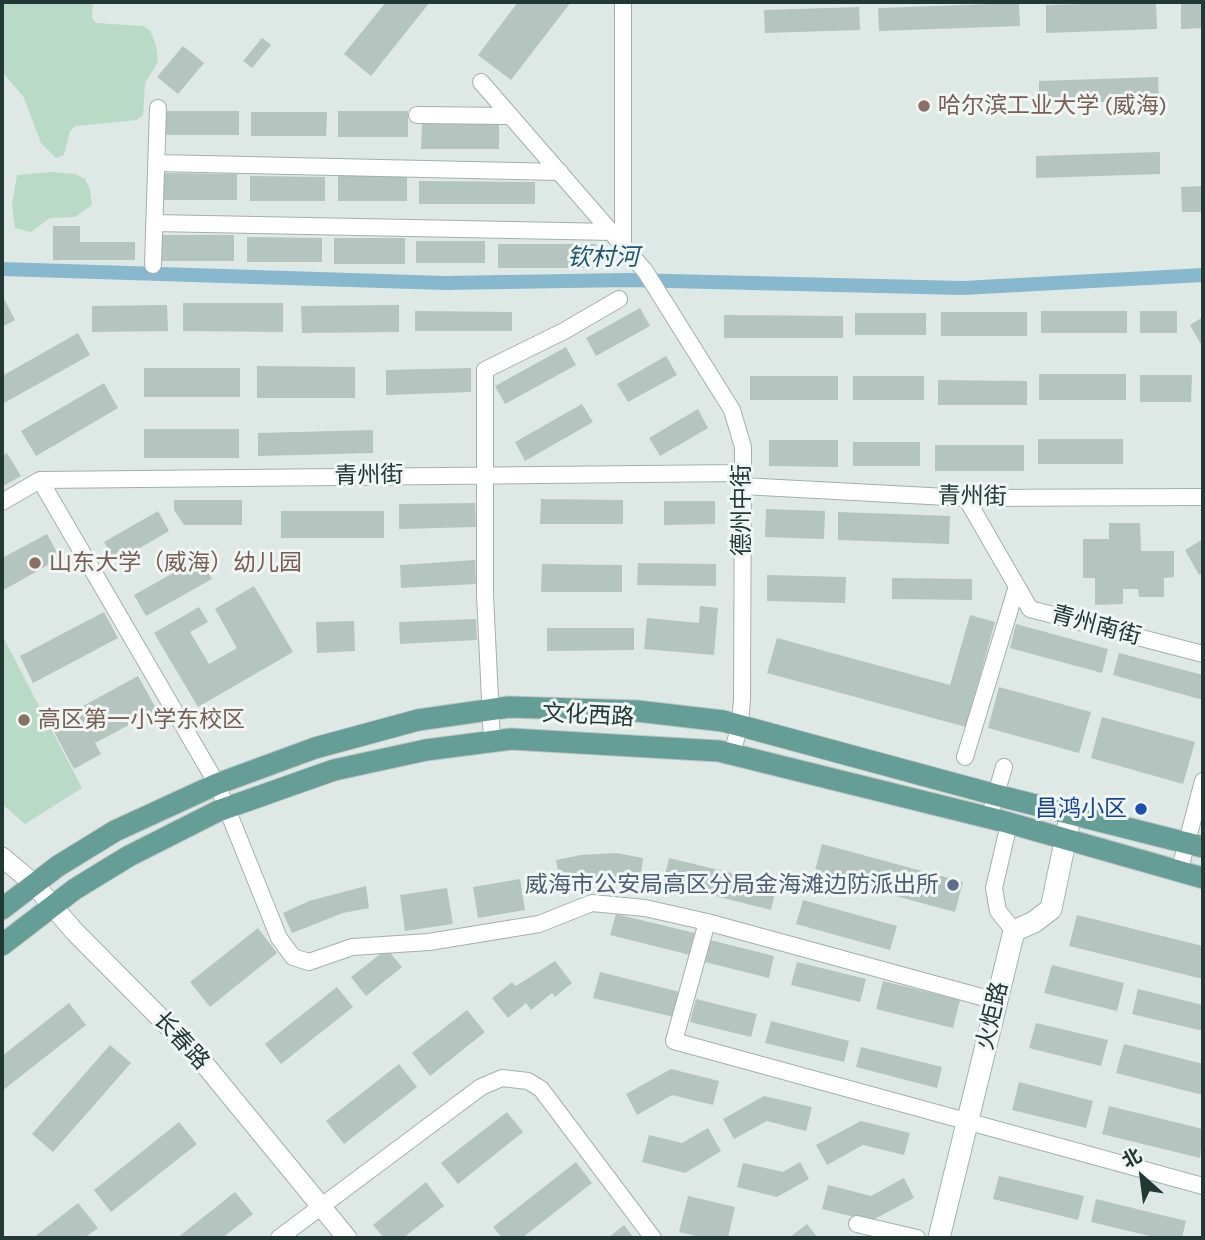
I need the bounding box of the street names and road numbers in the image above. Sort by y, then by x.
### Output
street label: 青州街 [334,462,404,490]
street label: 德州中街 [728,464,756,556]
street label: 青州街 [937,483,1007,511]
street label: 青州南街 [1048,601,1144,651]
street label: 文化西路 [541,700,635,732]
street label: 火炬路 [972,979,1014,1053]
street label: 长春路 [147,1006,215,1076]

